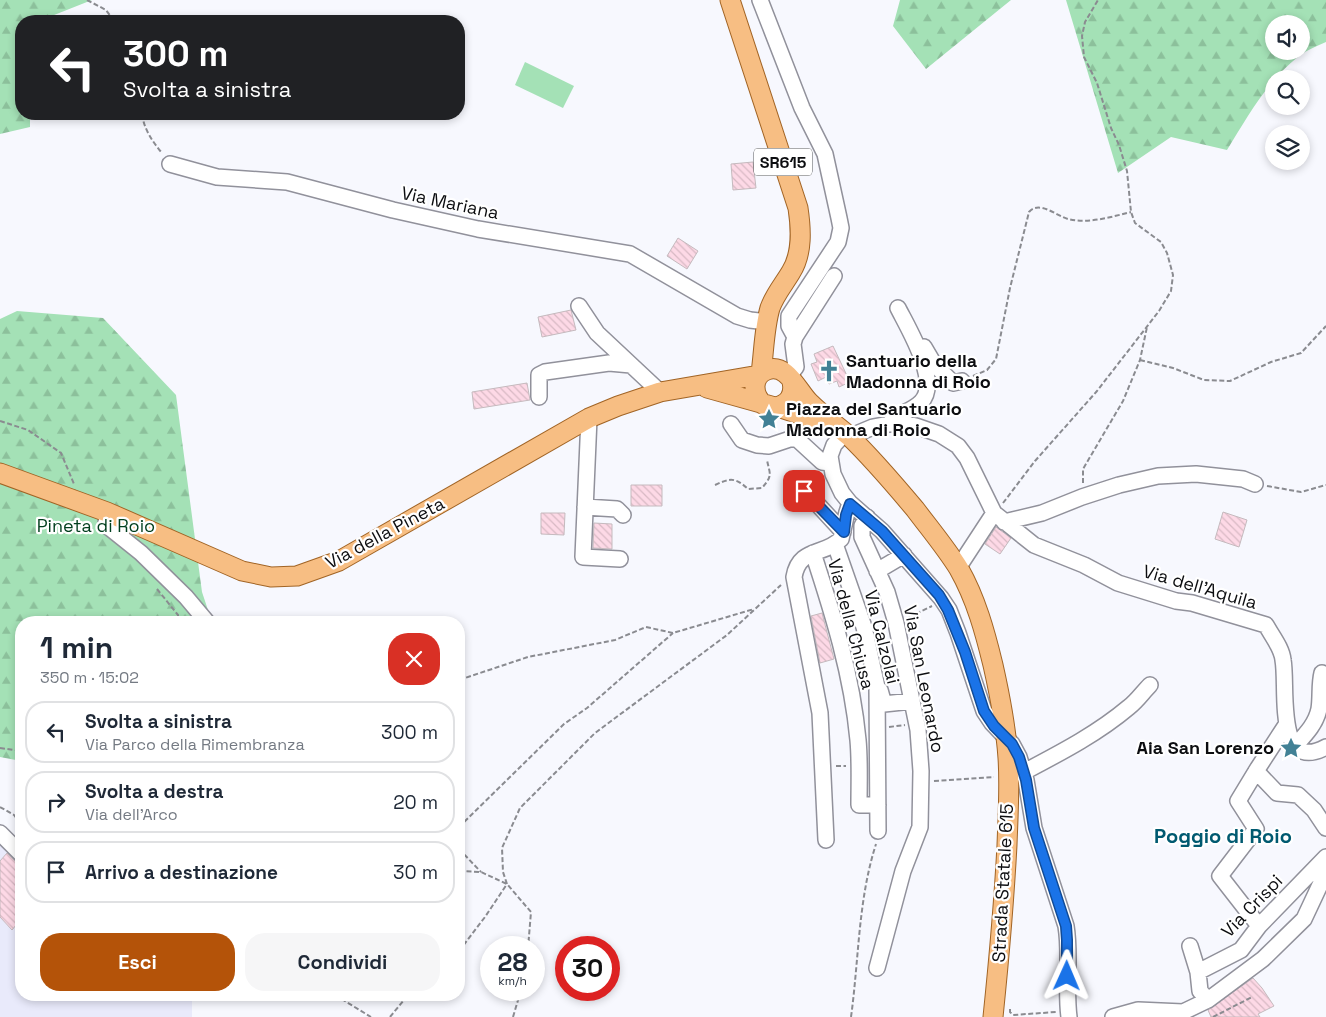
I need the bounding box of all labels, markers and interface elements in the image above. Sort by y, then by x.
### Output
map controls [1265,15,1310,170]
button: sound [1265,15,1310,60]
text: 300 m [123,32,228,76]
icon: left [40,35,105,100]
button: search [1265,70,1310,115]
text: Svolta a sinistra [123,75,291,103]
button: layers [1265,125,1310,170]
road number: SR615 [754,148,812,176]
street label: Via Mariana [399,181,501,224]
place label: Santuario della Madonna di Roio [846,349,991,393]
church icon: Santuario della Madonna di Roio [816,358,842,384]
place label: Piazza del Santuario Madonna di Roio [786,397,962,441]
place icon: Piazza del Santuario Madonna di Roio [756,406,782,432]
pin [783,470,825,512]
icon: arrive [790,477,818,505]
street label: Via della Pineta [321,491,448,574]
park label: Pineta di Roio [37,514,155,537]
street label: Via della Chiusa [823,556,880,692]
street label: Via dell'Aquila [1140,559,1260,614]
street label: Via Calzolai [860,587,905,686]
street label: Via San Leonardo [899,603,950,755]
text: 1 min [40,628,113,667]
button: close [388,633,440,685]
text: 350 m · 15:02 [40,667,139,688]
text: Svolta a sinistra [85,709,232,734]
icon: left [42,718,70,746]
text: 300 m [381,720,438,745]
text: Via Parco della Rimembranza [85,734,305,755]
place icon: Aia San Lorenzo [1278,735,1304,761]
place label: Aia San Lorenzo [1137,736,1274,759]
text: Svolta a destra [85,779,223,804]
icon: right [42,788,70,816]
text: 20 m [393,790,438,815]
street label: Strada Statale 615 [987,803,1018,963]
text: Via dell'Arco [85,804,178,825]
district label: Poggio di Roio [1154,823,1292,849]
icon: arrive [42,858,70,886]
text: Arrivo a destinazione [85,860,278,885]
text: 30 m [393,860,438,885]
street label: Via Crispi [1216,869,1287,942]
button: Esci [40,933,235,991]
button: Condividi [245,933,440,991]
speed limit sign: 30 [555,936,620,1001]
text: 28 [498,946,527,978]
position arrow [1040,949,1092,1001]
text: km/h [498,973,527,989]

